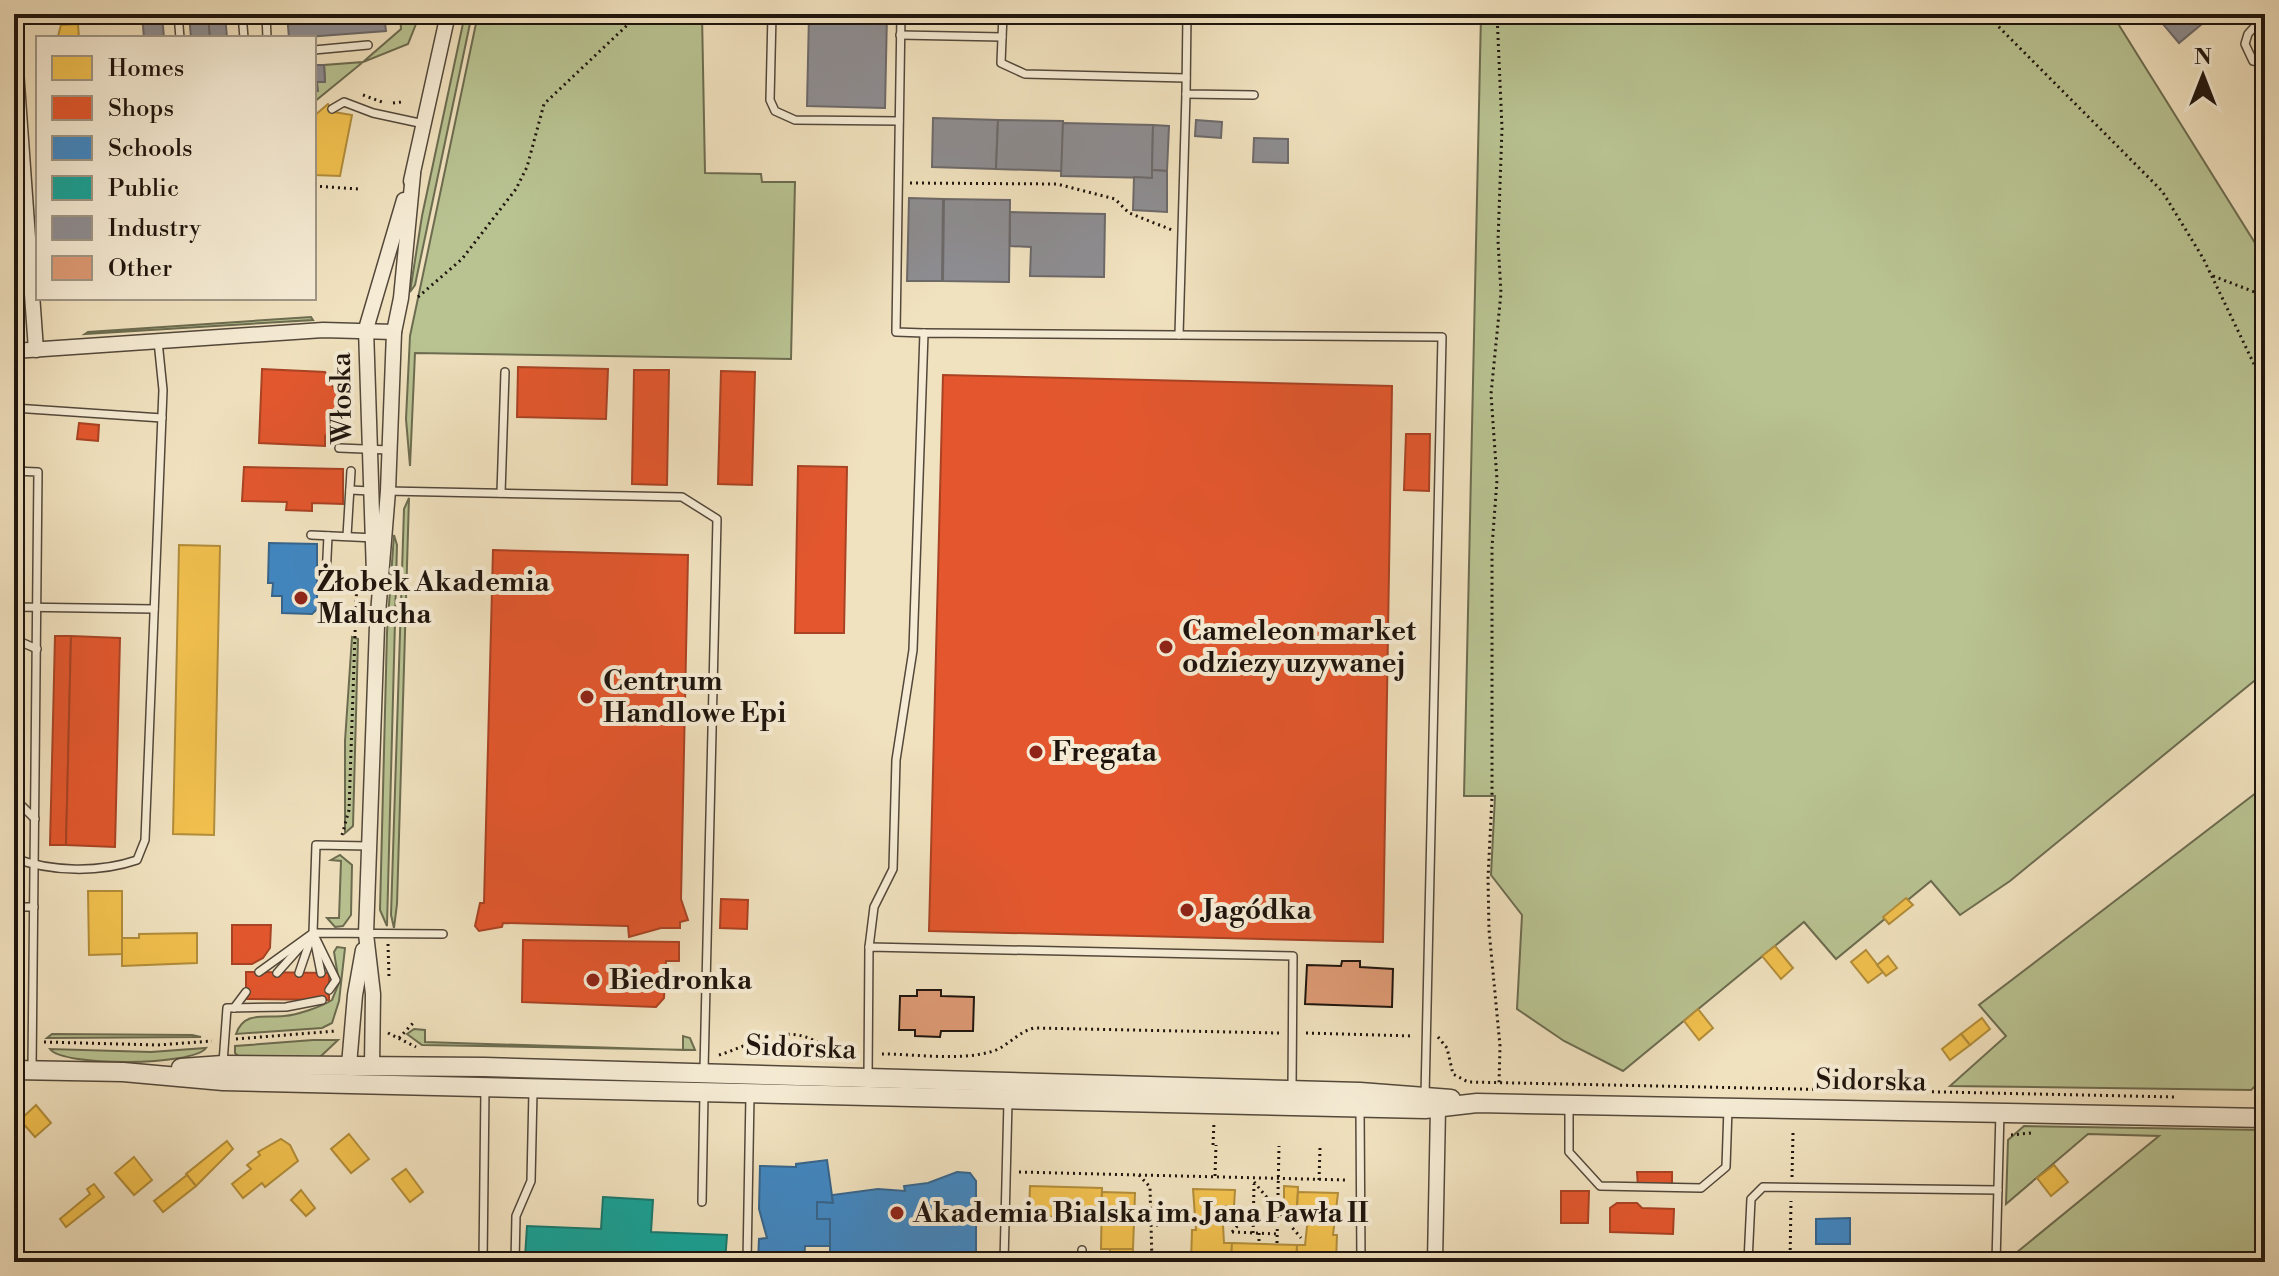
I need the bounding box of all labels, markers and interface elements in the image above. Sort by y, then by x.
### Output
legend [36,36,316,300]
north arrow [2163,36,2243,116]
text: N [2194,44,2212,71]
text: Homes [108,54,184,84]
text: Shops [108,94,174,124]
text: Schools [108,134,193,164]
text: Public [108,174,179,204]
text: Industry [108,214,201,244]
text: Other [108,254,172,284]
street label: Włoska [324,351,360,445]
place label: Żłobek Akademia Malucha [317,563,550,632]
marker: Żłobek Akademia Malucha [292,589,310,607]
place label: Cameleon market odziezy uzywanej [1182,614,1417,681]
marker: Cameleon market odziezy uzywanej [1157,638,1175,656]
place label: Centrum Handlowe Epi [603,664,786,731]
marker: Centrum Handlowe Epi [578,688,596,706]
place label: Fregata [1052,735,1158,770]
marker: Fregata [1027,743,1045,761]
place label: Jagódka [1199,893,1313,928]
marker: Jagódka [1178,901,1196,919]
place label: Biedronka [609,963,753,998]
marker: Biedronka [584,971,602,989]
street label: Sidorska [745,1029,858,1067]
street label: Sidorska [1815,1063,1928,1099]
place label: Akademia Bialska im. Jana Pawła II [912,1196,1369,1231]
marker: Akademia Bialska im. Jana Pawła II [888,1204,906,1222]

